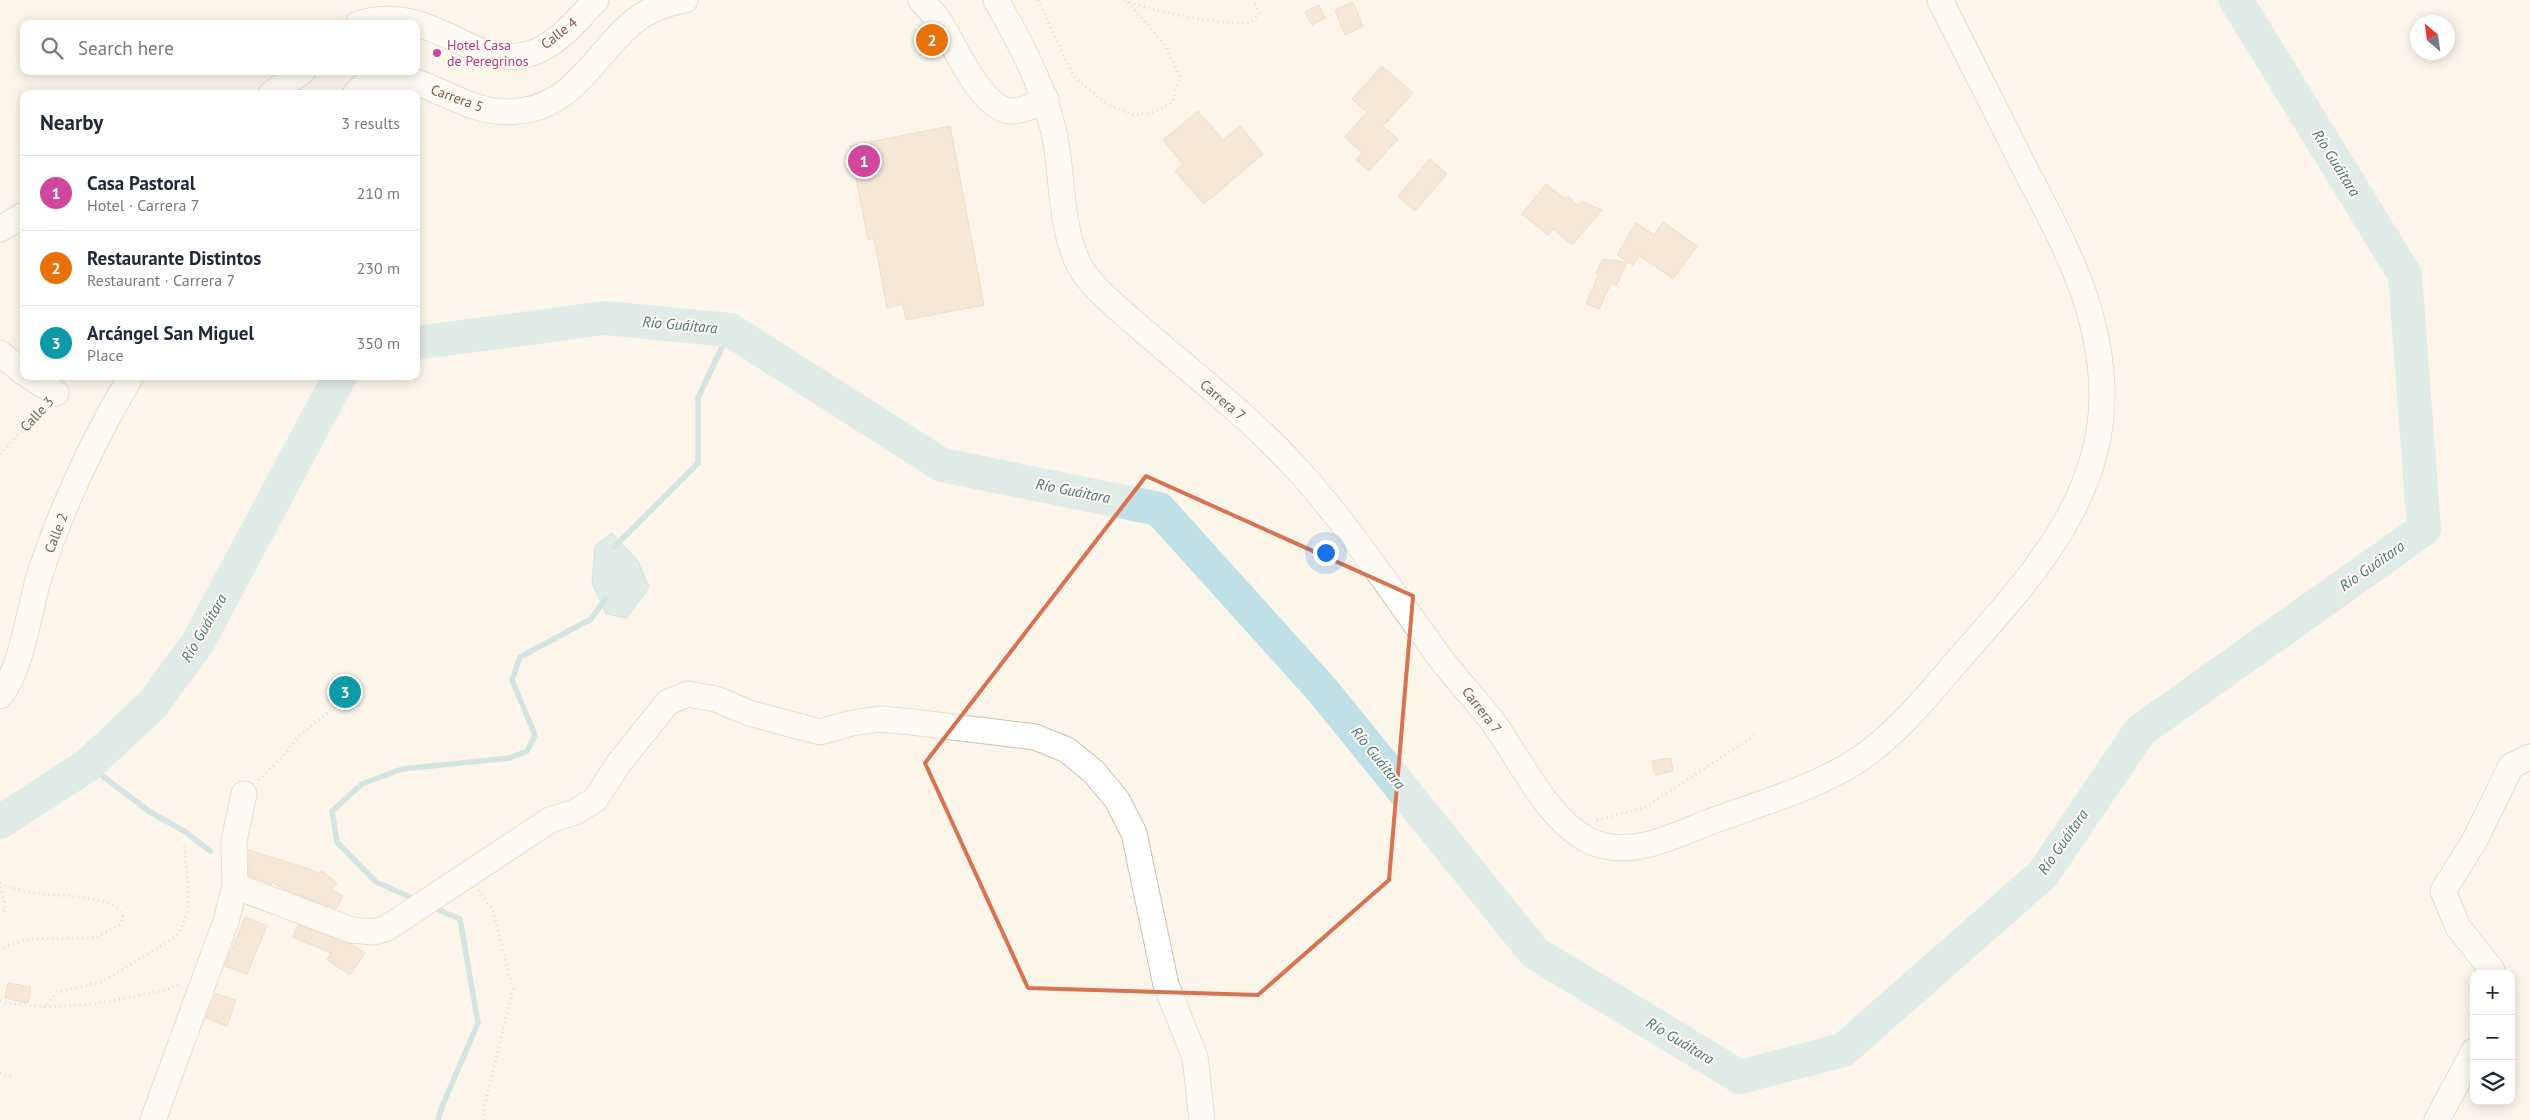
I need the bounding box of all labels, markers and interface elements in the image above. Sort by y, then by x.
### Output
street label: Calle 4 [537,13,581,53]
north arrow [2410,15,2455,60]
search box [20,20,420,75]
pin: 2 [916,21,948,59]
icon: search [38,34,66,62]
text: Search here [78,36,174,60]
place label: Hotel Casa de Peregrinos [447,36,529,70]
marker: Hotel Casa de Peregrinos [431,47,443,59]
street label: Carrera 5 [428,80,486,116]
text: Nearby [40,109,103,136]
text: 3 results [341,113,400,133]
water label: Río Guáitara [2308,126,2365,200]
pin: 1 [848,142,880,180]
text: Casa Pastoral [87,171,195,195]
text: 1 [51,183,61,203]
text: 210 m [357,183,400,203]
text: Hotel · Carrera 7 [87,195,199,215]
text: Restaurante Distintos [87,246,261,270]
text: 2 [51,258,61,278]
text: 230 m [357,258,400,278]
text: Restaurant · Carrera 7 [87,270,235,290]
water label: Río Guáitara [642,312,719,337]
text: Arcángel San Miguel [87,321,254,345]
text: 3 [51,333,61,353]
text: 350 m [357,333,400,353]
text: Place [87,345,124,365]
street label: Carrera 7 [1196,376,1250,424]
street label: Calle 3 [16,393,58,435]
water label: Río Guáitara [1034,474,1113,507]
street label: Calle 2 [40,510,72,556]
water label: Río Guáitara [2335,536,2409,595]
your location [1313,540,1339,566]
water label: Río Guáitara [176,590,231,665]
pin: 3 [329,673,361,711]
street label: Carrera 7 [1458,683,1506,737]
water label: Río Guáitara [1347,722,1410,794]
water label: Río Guáitara [2033,805,2092,878]
map controls [2470,970,2515,1105]
button: + [2470,970,2515,1015]
water label: Río Guáitara [1643,1013,1718,1068]
button: − [2470,1015,2515,1060]
button: layers [2470,1060,2515,1105]

